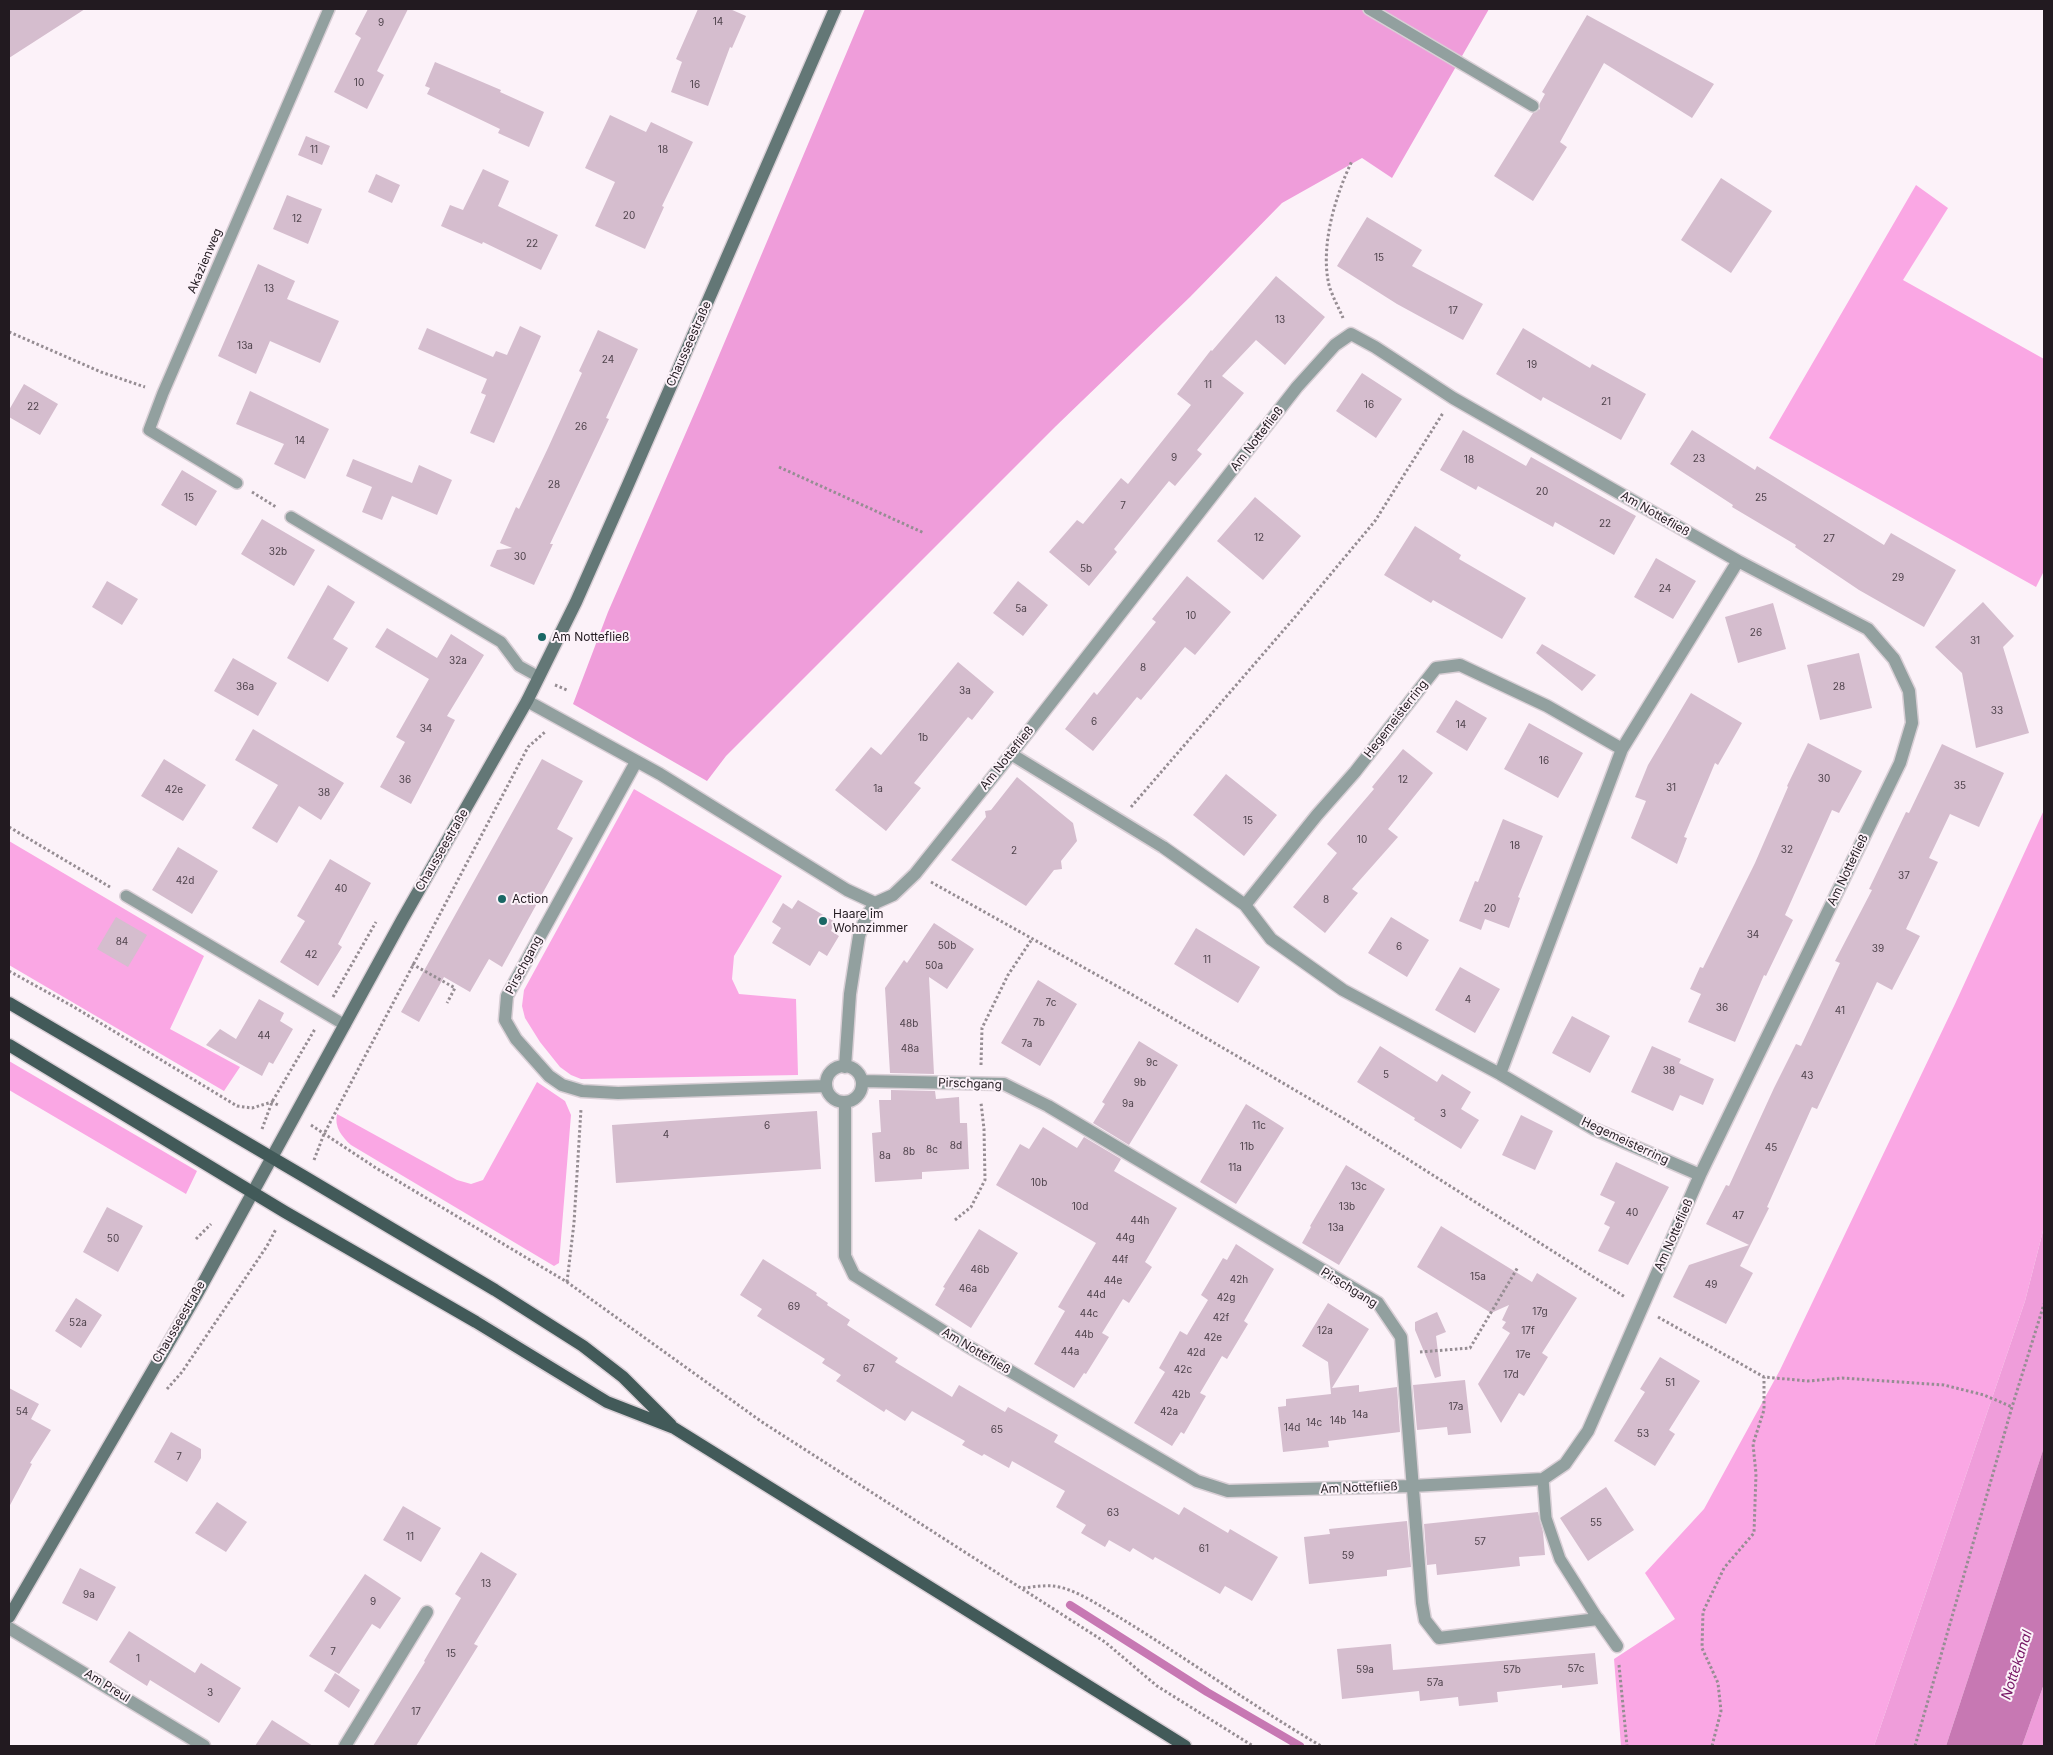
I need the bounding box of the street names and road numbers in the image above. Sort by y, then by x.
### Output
street label: Akazienweg [185,226,225,296]
street label: Chausseestraße [664,299,714,389]
street label: Am Nottefließ [1227,404,1287,474]
street label: Am Nottefließ [1618,488,1692,540]
street label: Hegemeisterring [1361,677,1431,761]
street label: Am Nottefließ [977,723,1037,793]
street label: Chausseestraße [413,806,471,894]
street label: Am Nottefließ [1825,832,1871,908]
street label: Pirschgang [503,933,545,997]
street label: Pirschgang [938,1076,1002,1092]
street label: Hegemeisterring [1579,1114,1671,1168]
street label: Am Nottefließ [1652,1197,1696,1273]
street label: Pirschgang [1318,1265,1380,1311]
street label: Chausseestraße [150,1278,208,1366]
street label: Am Nottefließ [939,1325,1013,1377]
street label: Am Nottefließ [1320,1479,1398,1497]
street label: Am Preul [81,1666,133,1706]

